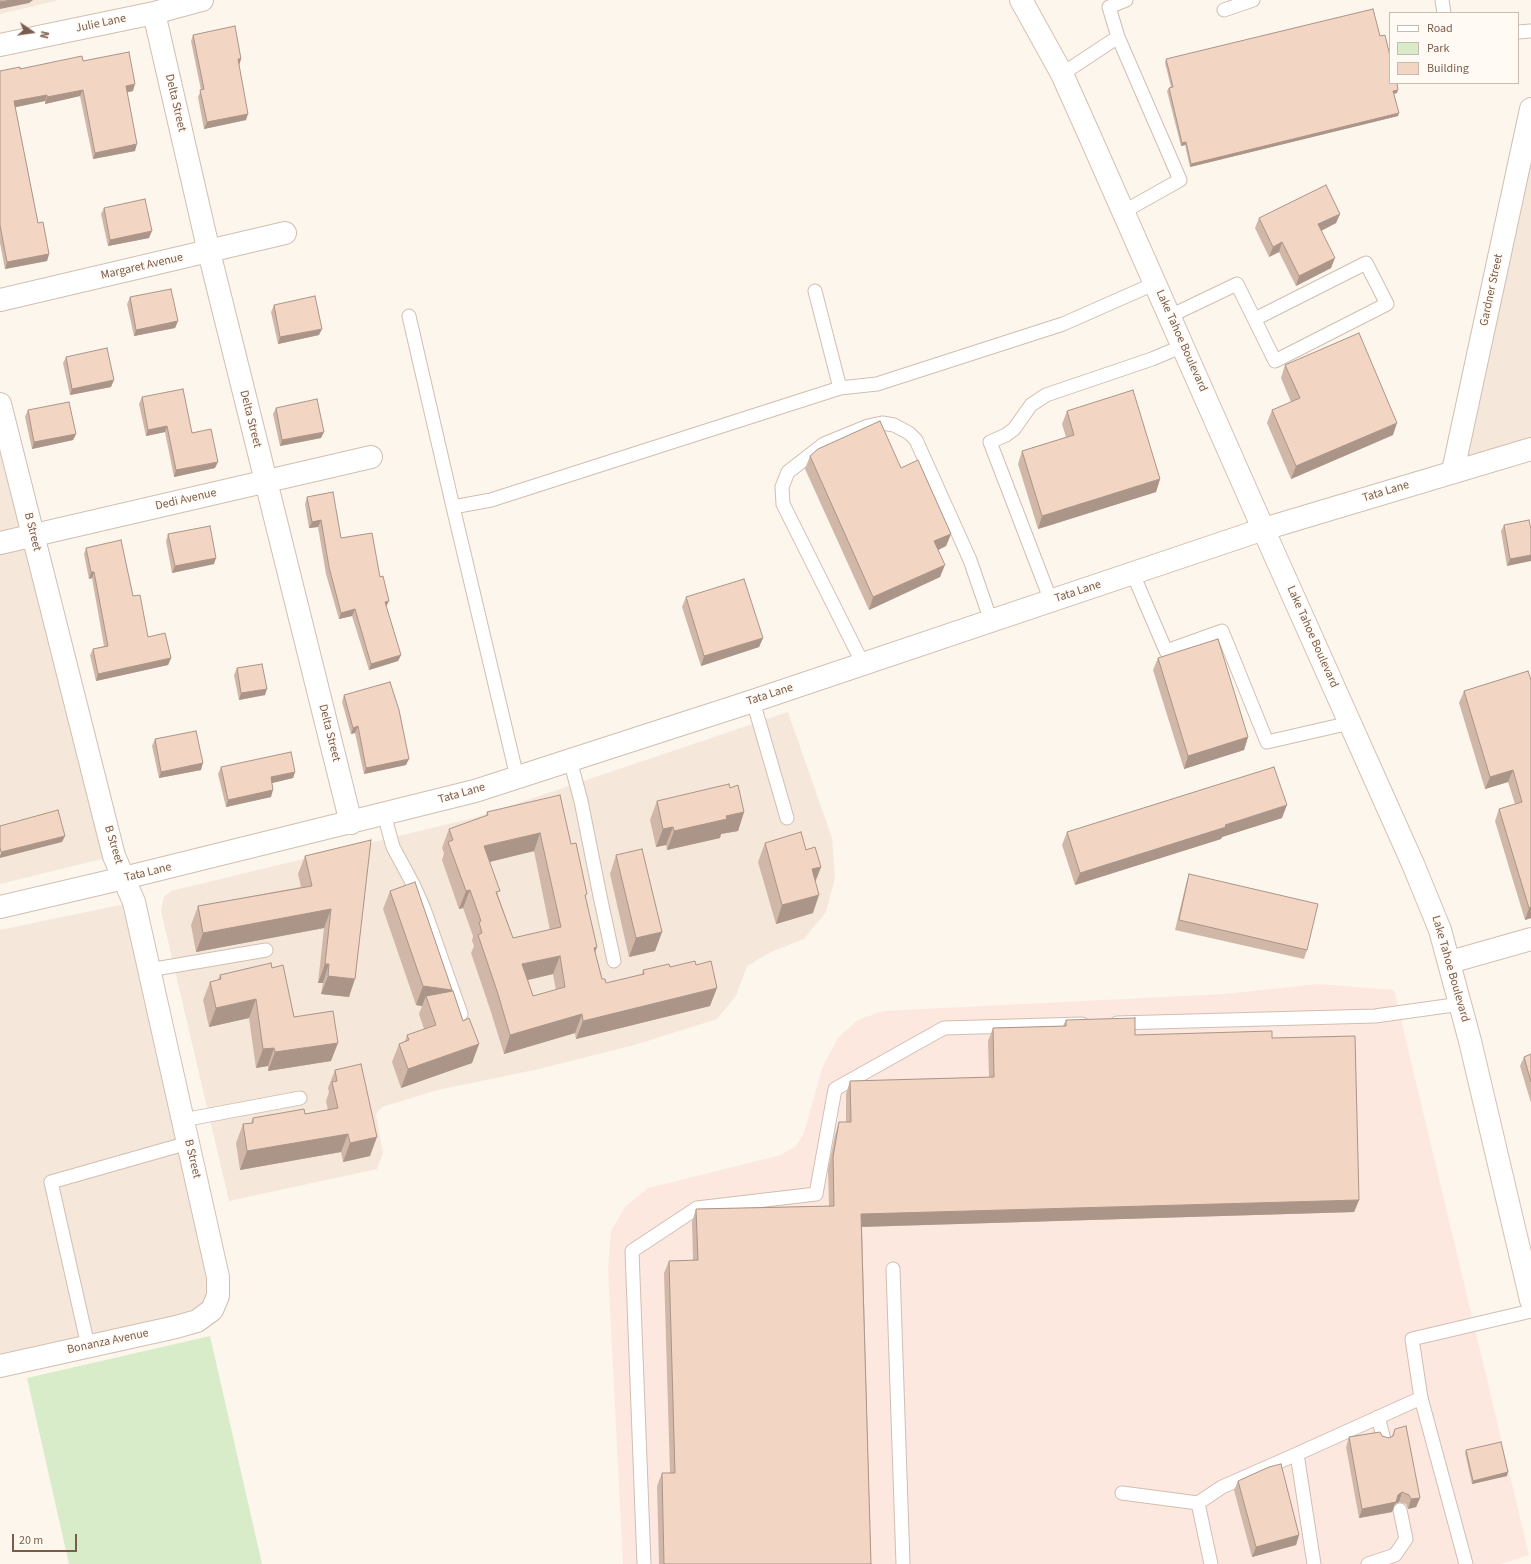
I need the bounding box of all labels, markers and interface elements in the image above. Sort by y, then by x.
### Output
north arrow [12,12,52,52]
street label: Julie Lane [75,12,127,36]
legend [1389,12,1519,84]
text: Road [1427,20,1453,37]
text: N [36,30,52,40]
text: Park [1427,40,1449,57]
text: Building [1427,60,1469,77]
street label: Delta Street [161,73,189,133]
street label: Margaret Avenue [99,251,185,283]
street label: Gardner Street [1477,253,1507,327]
street label: Lake Tahoe Boulevard [1152,288,1210,394]
street label: Delta Street [236,389,264,449]
street label: Tata Lane [1361,478,1411,506]
street label: Dedi Avenue [154,486,218,514]
street label: B Street [20,511,44,553]
street label: Tata Lane [1053,578,1103,606]
street label: Lake Tahoe Boulevard [1283,584,1341,690]
street label: Tata Lane [745,681,795,709]
street label: Delta Street [315,703,343,763]
street label: Tata Lane [437,780,487,808]
street label: B Street [100,824,126,866]
street label: Tata Lane [123,860,173,886]
street label: Lake Tahoe Boulevard [1428,914,1472,1024]
street label: B Street [181,1138,203,1180]
street label: Bonanza Avenue [66,1326,150,1358]
scale bar [14,1526,79,1552]
text: 20 m [19,1532,43,1549]

